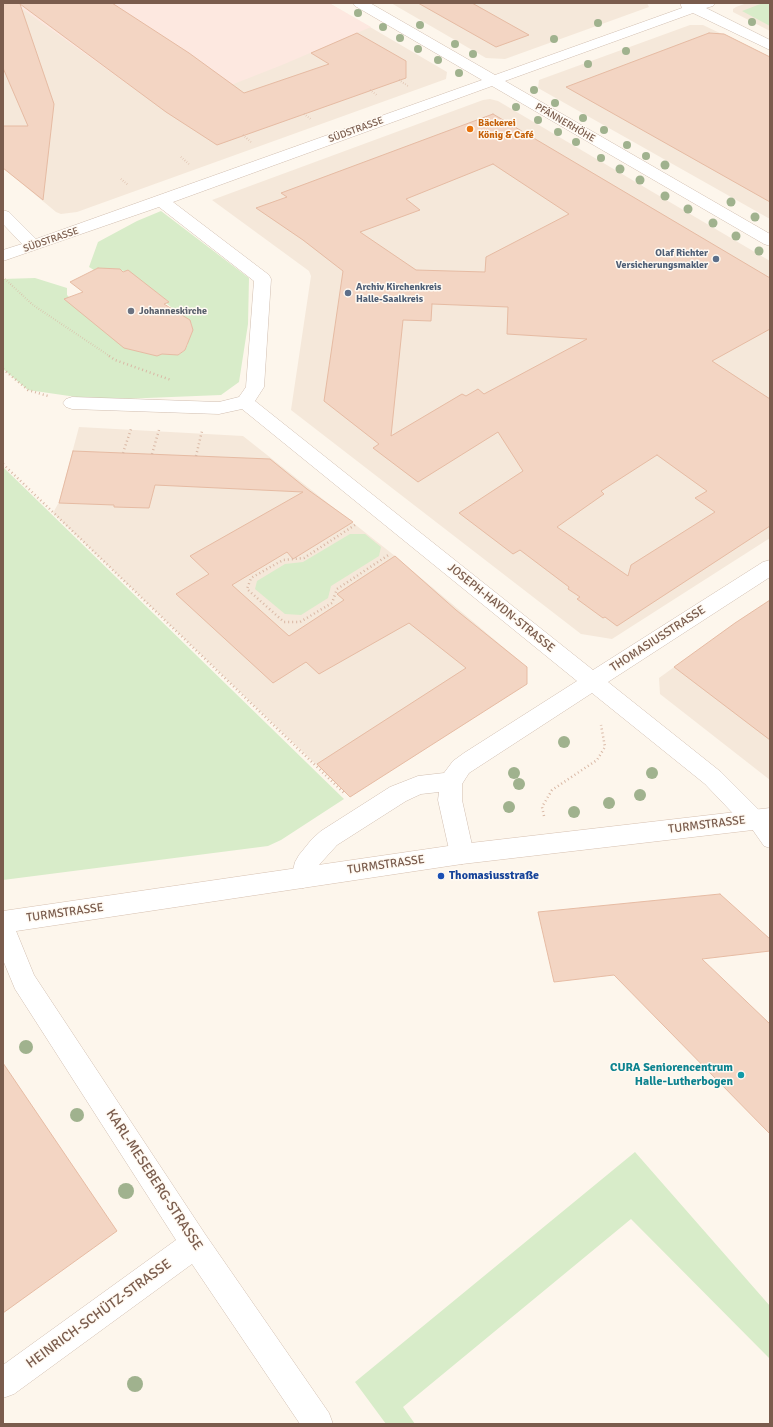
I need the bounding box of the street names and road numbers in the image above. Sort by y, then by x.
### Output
street label: PFÄNNERHÖHE [533,101,597,145]
street label: SÜDSTRASSE [327,114,385,146]
street label: SÜDSTRASSE [22,225,80,255]
street label: JOSEPH-HAYDN-STRASSE [445,560,557,656]
street label: THOMASIUSSTRASSE [608,603,708,675]
street label: TURMSTRASSE [668,813,746,837]
street label: TURMSTRASSE [347,852,425,878]
street label: TURMSTRASSE [26,900,104,926]
street label: KARL-MESEBERG-STRASSE [102,1106,206,1254]
street label: HEINRICH-SCHÜTZ-STRASSE [23,1256,175,1372]

